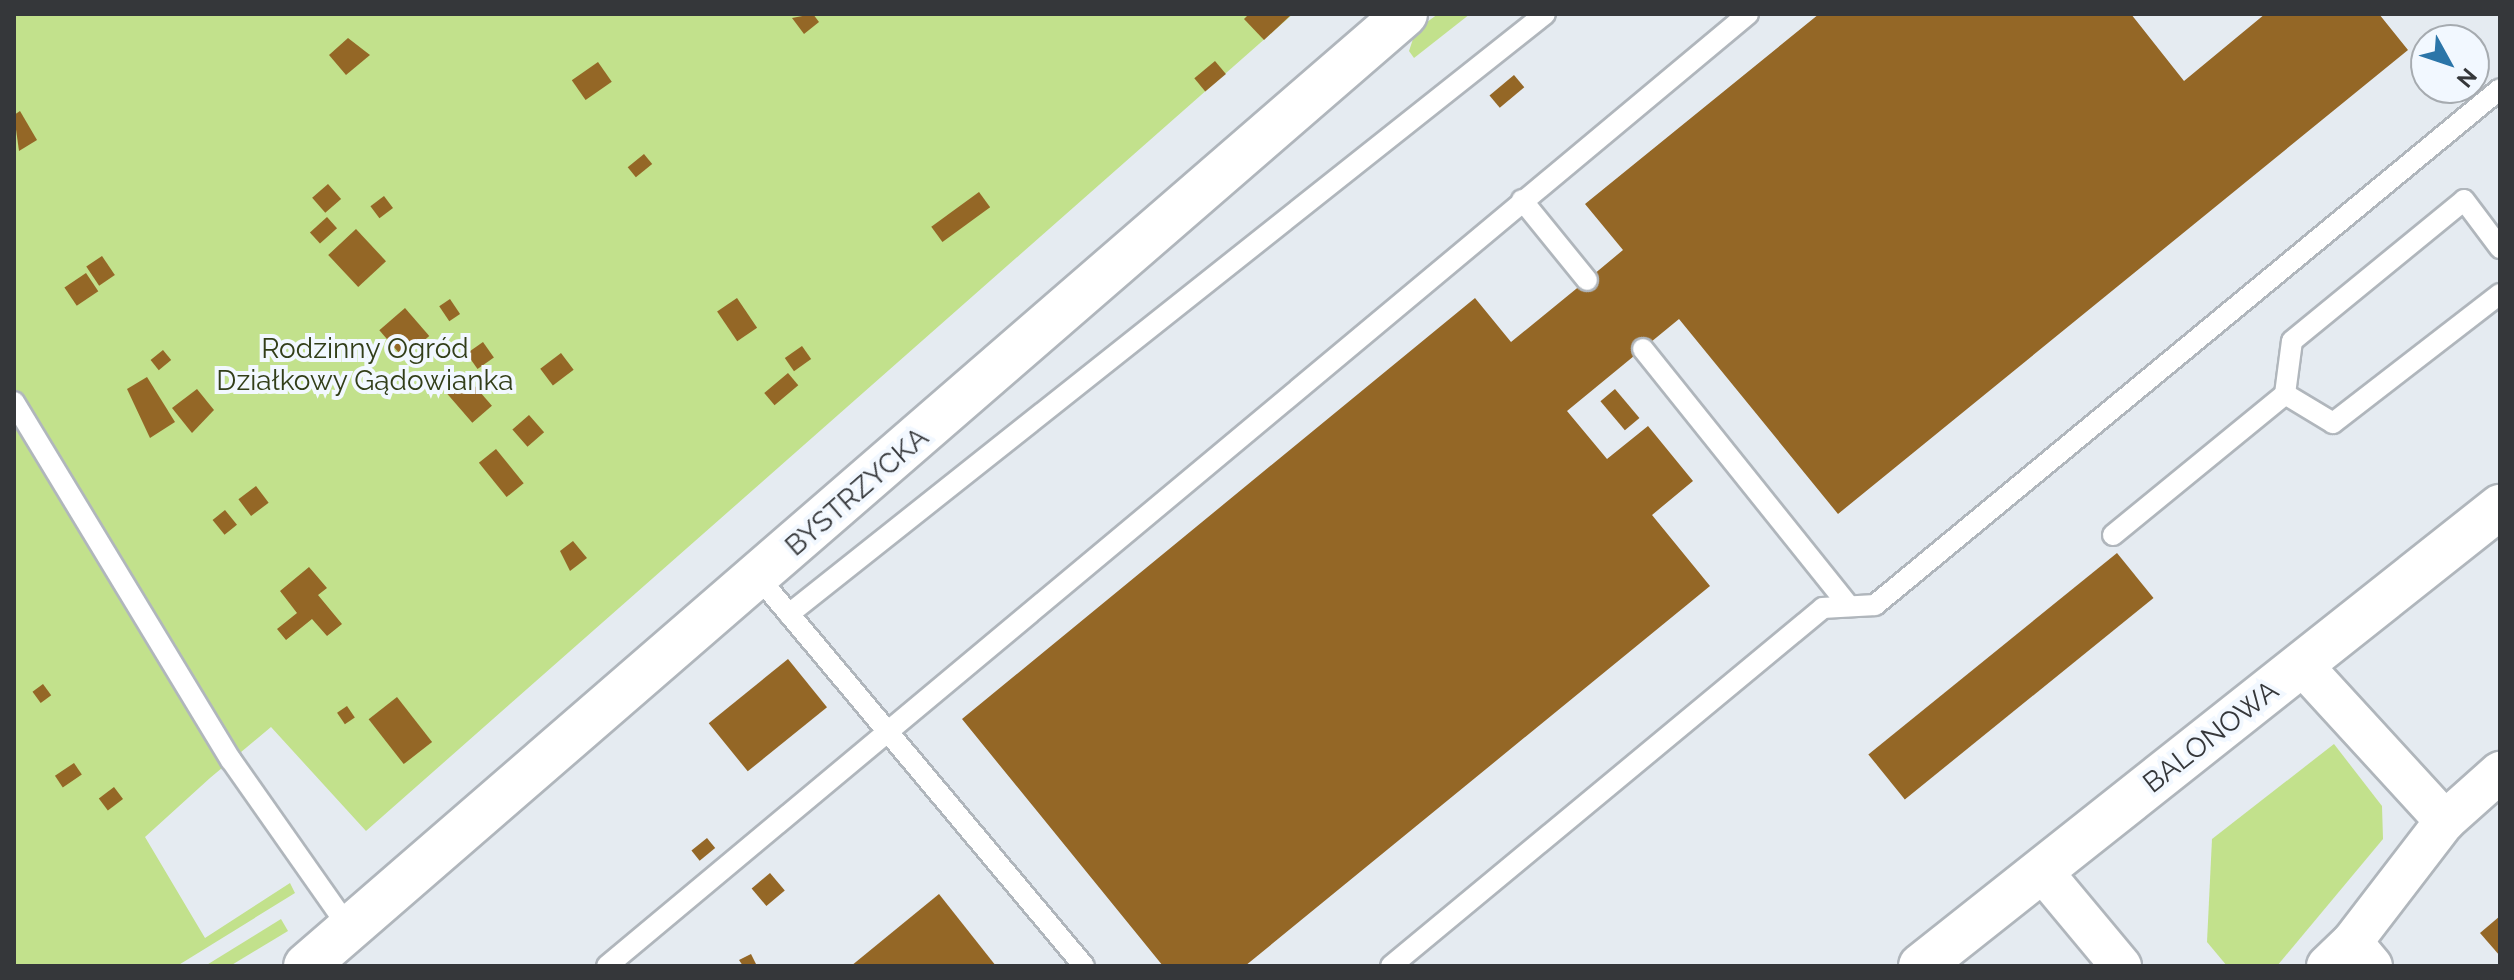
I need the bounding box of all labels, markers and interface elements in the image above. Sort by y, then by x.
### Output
north arrow [2410,24,2490,104]
text: N [2452,63,2482,93]
park label: Rodzinny Ogród Działkowy Gądowianka [216,332,514,398]
street label: BYSTRZYCKA [779,421,935,563]
street label: BALONOWA [2137,674,2285,800]

